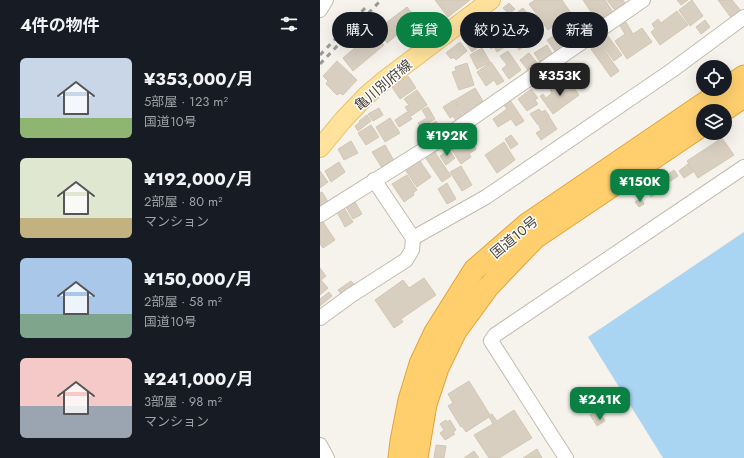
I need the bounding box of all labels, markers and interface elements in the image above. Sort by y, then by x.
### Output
chip: 購入 [332,12,388,48]
chip: 賃貸 [396,12,452,48]
chip: 絞り込み [460,12,544,48]
chip: 新着 [552,12,608,48]
text: 4件の物件 [20,13,100,37]
icon: filters [278,13,300,35]
street label: 亀川別府線 [350,55,416,115]
map controls [696,60,732,140]
button: locate [696,60,732,96]
pin: ¥353K [532,63,588,97]
text: ¥353K [539,66,581,85]
text: ¥353,000/月 [144,67,254,91]
icon: home [52,74,100,122]
text: 5部屋 · 123 m² [144,92,228,111]
button: layers [696,104,732,140]
text: 国道10号 [144,112,197,131]
pin: ¥192K [419,123,475,157]
text: ¥192K [426,126,468,145]
text: ¥192,000/月 [144,167,253,191]
pin: ¥150K [612,169,668,203]
text: ¥150K [619,172,661,191]
icon: home [52,174,100,222]
text: 2部屋 · 80 m² [144,192,223,211]
street label: 国道10号 [486,211,542,263]
text: マンション [144,212,209,231]
text: ¥150,000/月 [144,267,253,291]
icon: home [52,274,100,322]
text: 2部屋 · 58 m² [144,292,222,311]
text: 国道10号 [144,312,197,331]
text: ¥241,000/月 [144,367,254,391]
icon: home [52,374,100,422]
pin: ¥241K [572,387,628,421]
text: ¥241K [579,390,621,409]
text: 3部屋 · 98 m² [144,392,222,411]
text: マンション [144,412,209,431]

